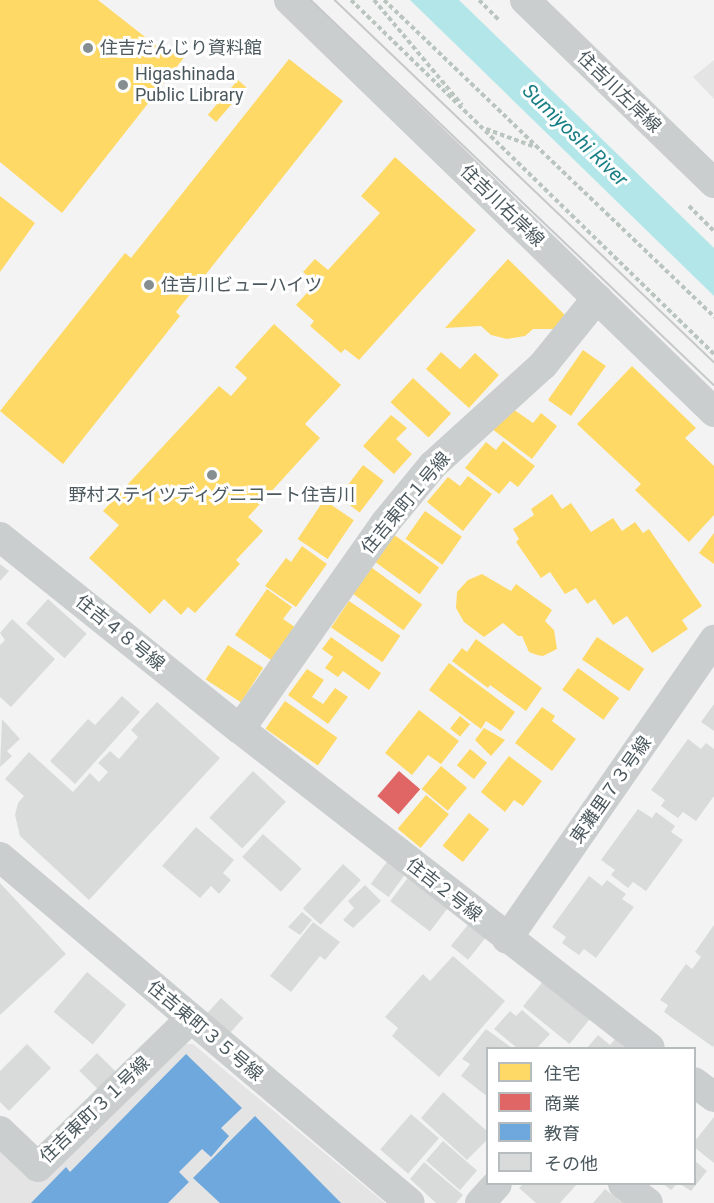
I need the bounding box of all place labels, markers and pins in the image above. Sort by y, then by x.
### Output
place label: 住吉だんじり資料館 [100,37,262,59]
marker: 住吉だんじり資料館 [81,41,95,55]
place label: Higashinada Public Library [135,64,244,106]
marker: Higashinada Public Library [116,78,130,92]
place label: 住吉川ビューハイツ [161,274,323,296]
marker: 住吉川ビューハイツ [142,278,156,292]
marker: 野村ステイツディグニコート住吉川 [205,468,219,482]
place label: 野村ステイツディグニコート住吉川 [68,484,356,506]

